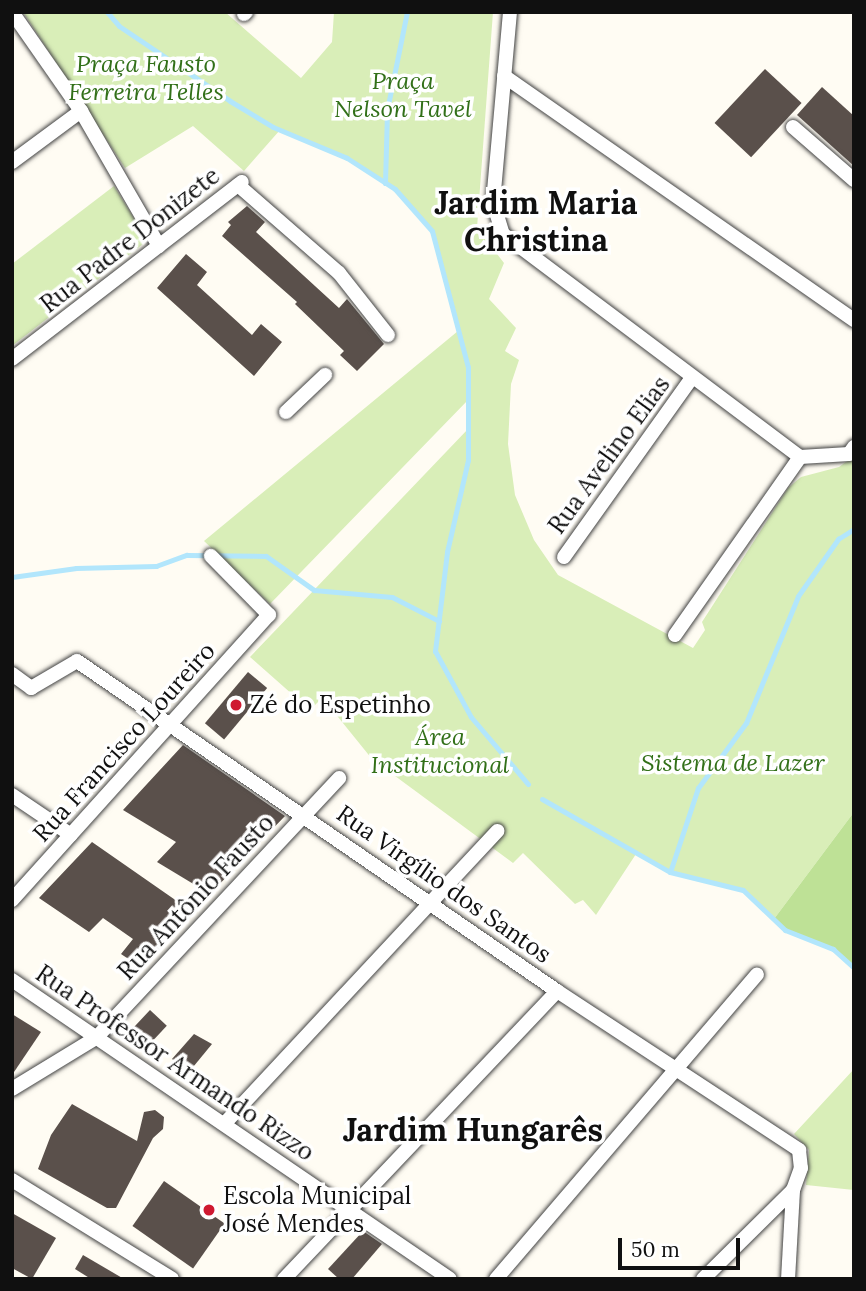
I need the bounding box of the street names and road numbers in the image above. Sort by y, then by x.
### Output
street label: Rua Padre Donizete [35,161,225,319]
street label: Rua Avelino Elias [542,371,676,539]
street label: Rua Francisco Loureiro [27,636,221,848]
street label: Rua Virgílio dos Santos [331,799,557,969]
street label: Rua Antônio Fausto [112,808,280,986]
street label: Rua Professor Armando Rizzo [30,959,320,1167]

